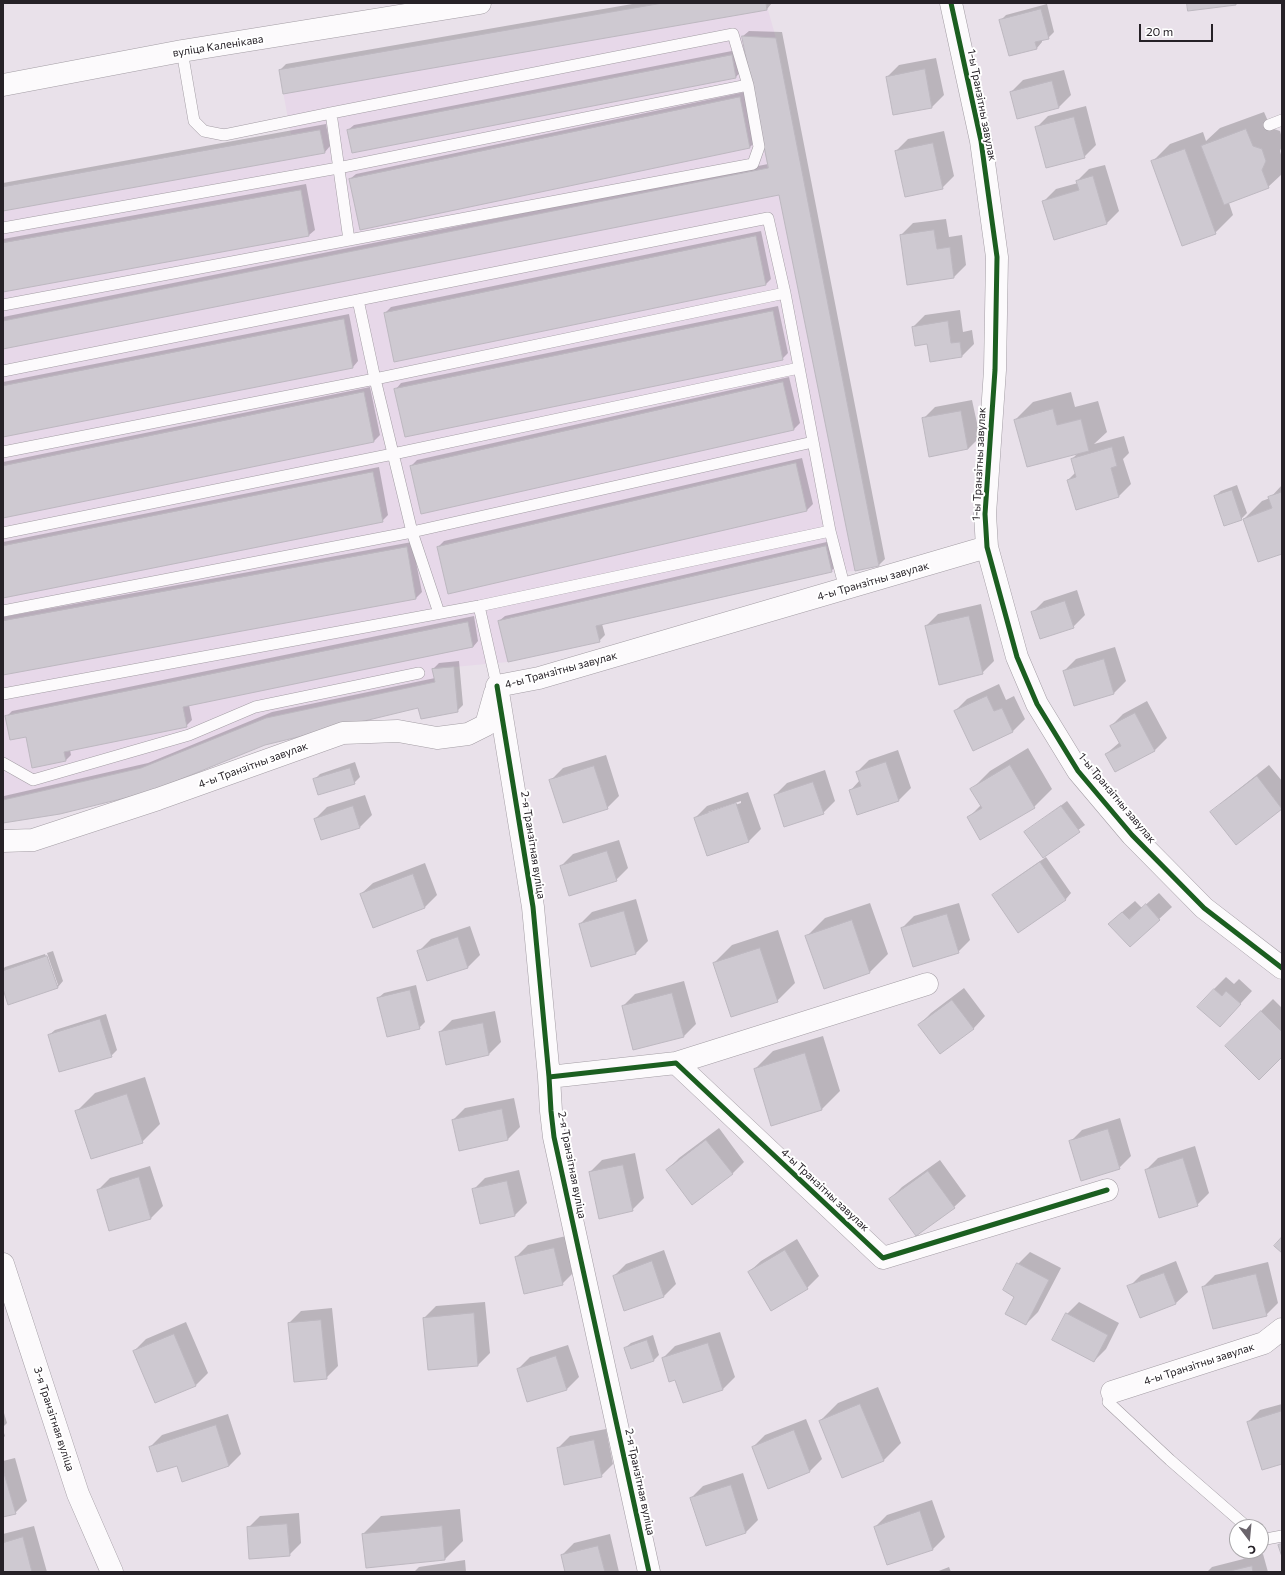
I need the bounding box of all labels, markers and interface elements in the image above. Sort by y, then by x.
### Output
scale bar [1141,16,1215,42]
text: 20 m [1146,24,1173,38]
street label: вуліца Каленікава [172,32,264,60]
street label: 1-ы Транзітны завулак [965,48,999,162]
street label: 1-ы Транзітны завулак [969,407,989,521]
street label: 4-ы Транзітны завулак [816,559,930,603]
street label: 4-ы Транзітны завулак [503,649,619,691]
street label: 4-ы Транзітны завулак [196,739,310,791]
street label: 1-ы Транзітны завулак [1075,750,1159,846]
street label: 2-я Транзітная вуліца [518,790,548,900]
street label: 2-я Транзітная вуліца [555,1110,589,1220]
street label: 4-ы Транзітны завулак [778,1146,872,1234]
street label: 4-ы Транзітны завулак [1142,1340,1256,1388]
street label: 3-я Транзітная вуліца [31,1365,77,1473]
street label: 2-я Транзітная вуліца [622,1427,658,1537]
north arrow [1229,1519,1269,1559]
text: С [1247,1543,1258,1557]

